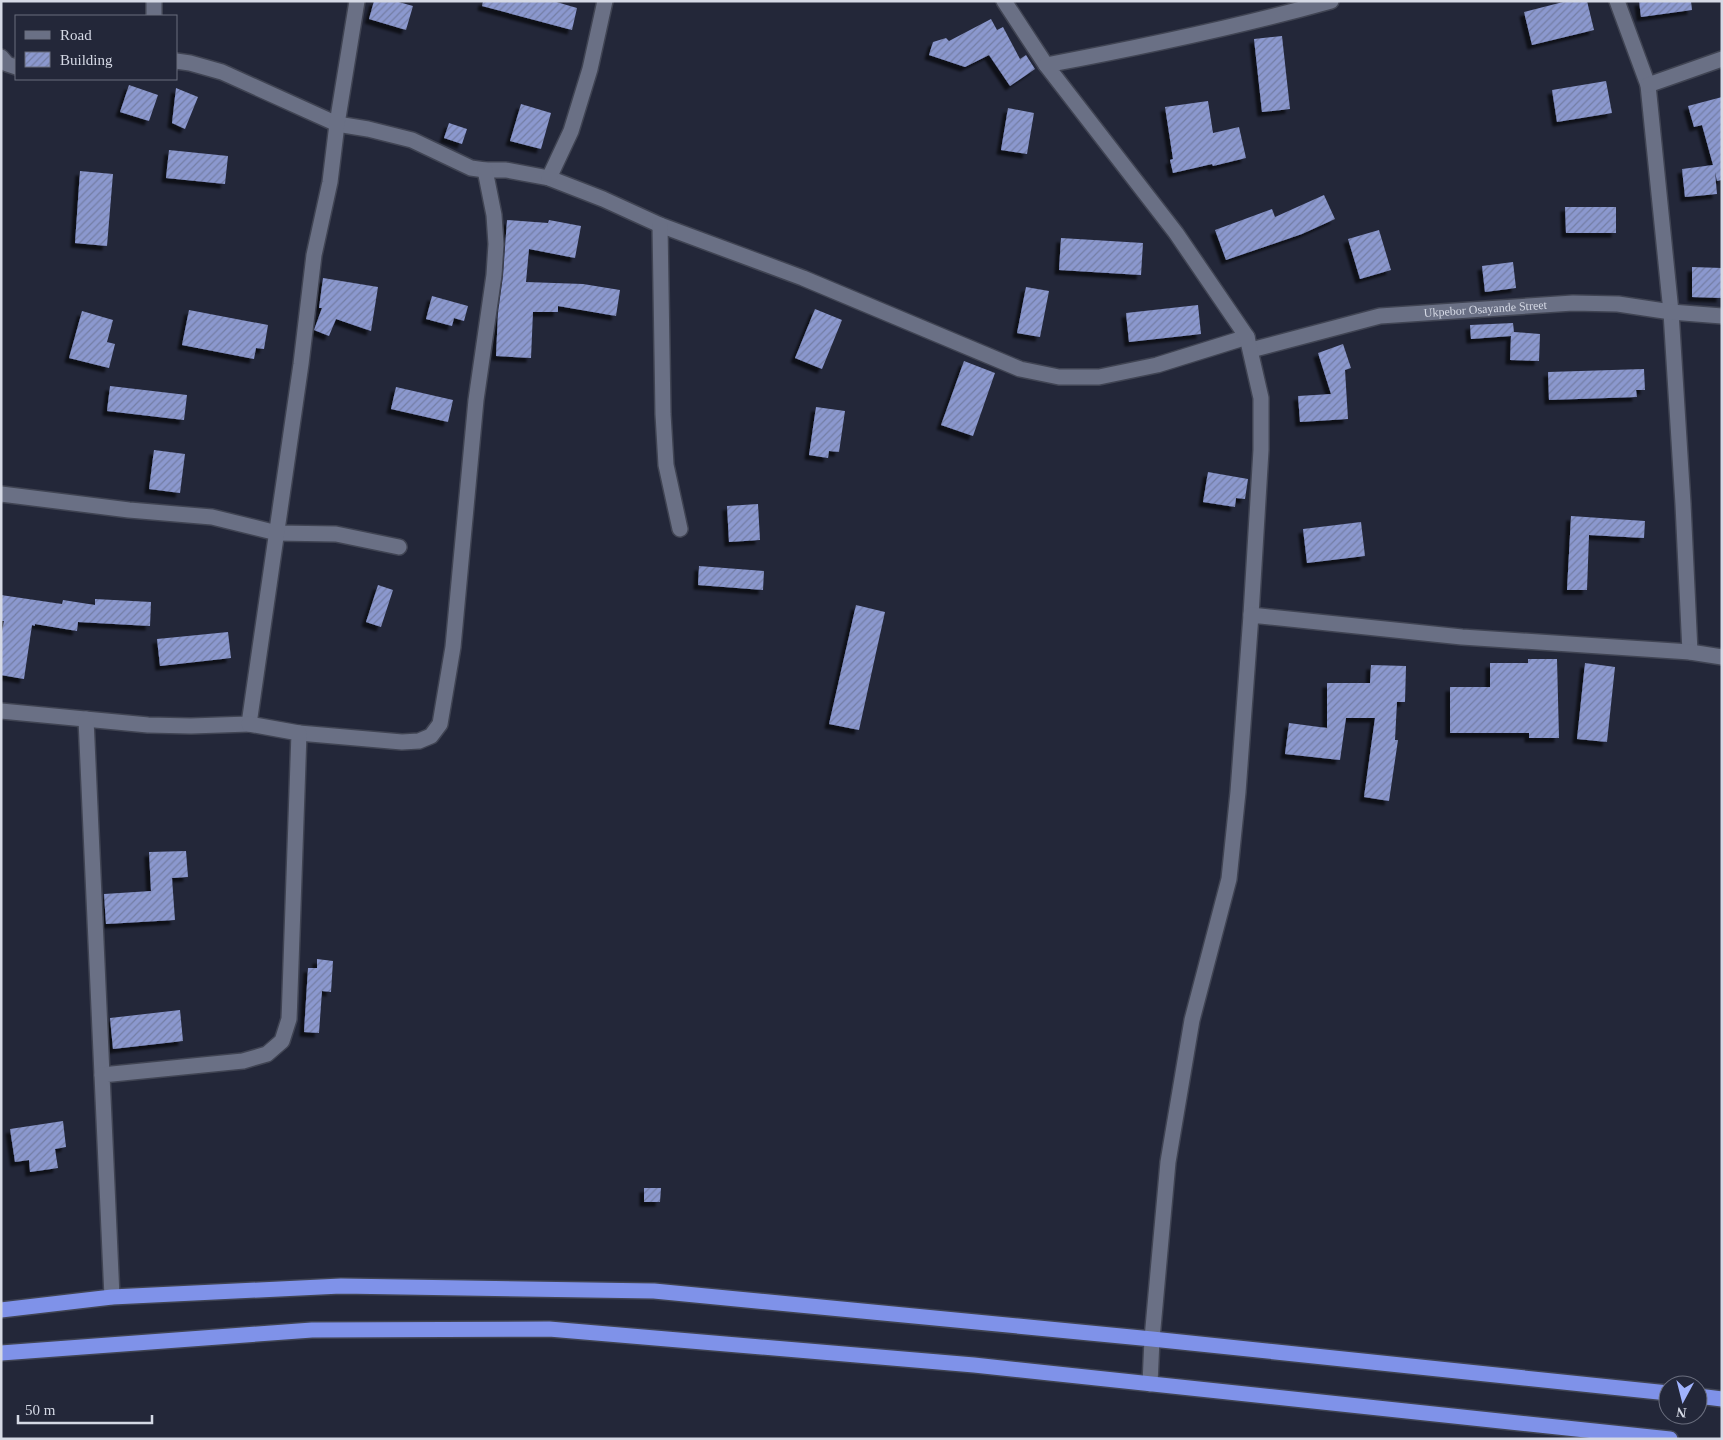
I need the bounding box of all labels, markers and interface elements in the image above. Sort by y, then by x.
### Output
legend [15,15,178,80]
text: Road [60,27,92,43]
text: Building [60,52,113,68]
street label: Ukpebor Osayande Street [1423,298,1548,320]
north arrow [1658,1375,1708,1425]
scale bar [18,1392,151,1424]
text: 50 m [25,1402,56,1418]
text: N [1676,1404,1687,1420]

